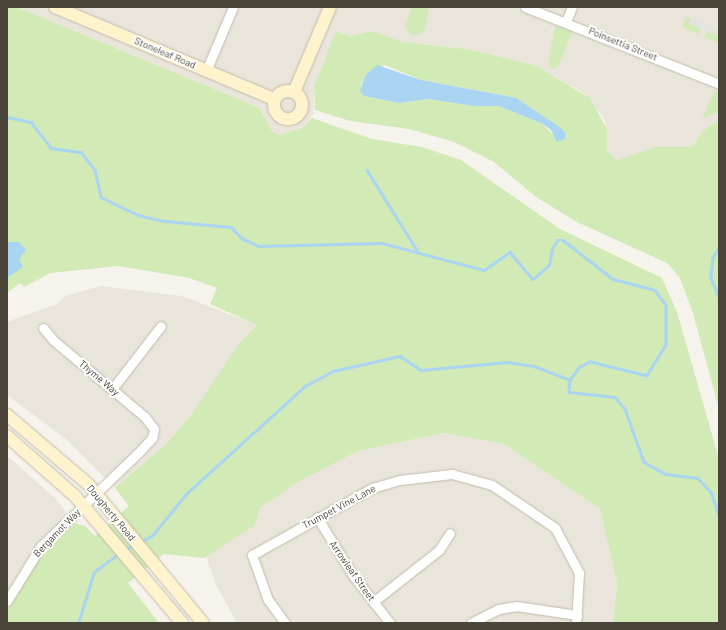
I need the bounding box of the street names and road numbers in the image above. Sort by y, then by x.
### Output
street label: Poinsettia Street [587,25,659,63]
street label: Stoneleaf Road [132,35,198,71]
street label: Thyme Way [76,358,122,398]
street label: Dougherty Road [84,483,138,543]
street label: Trumpet Vine Lane [300,483,378,531]
street label: Bergamot Way [31,506,83,560]
street label: Arrowleaf Street [327,538,377,604]

